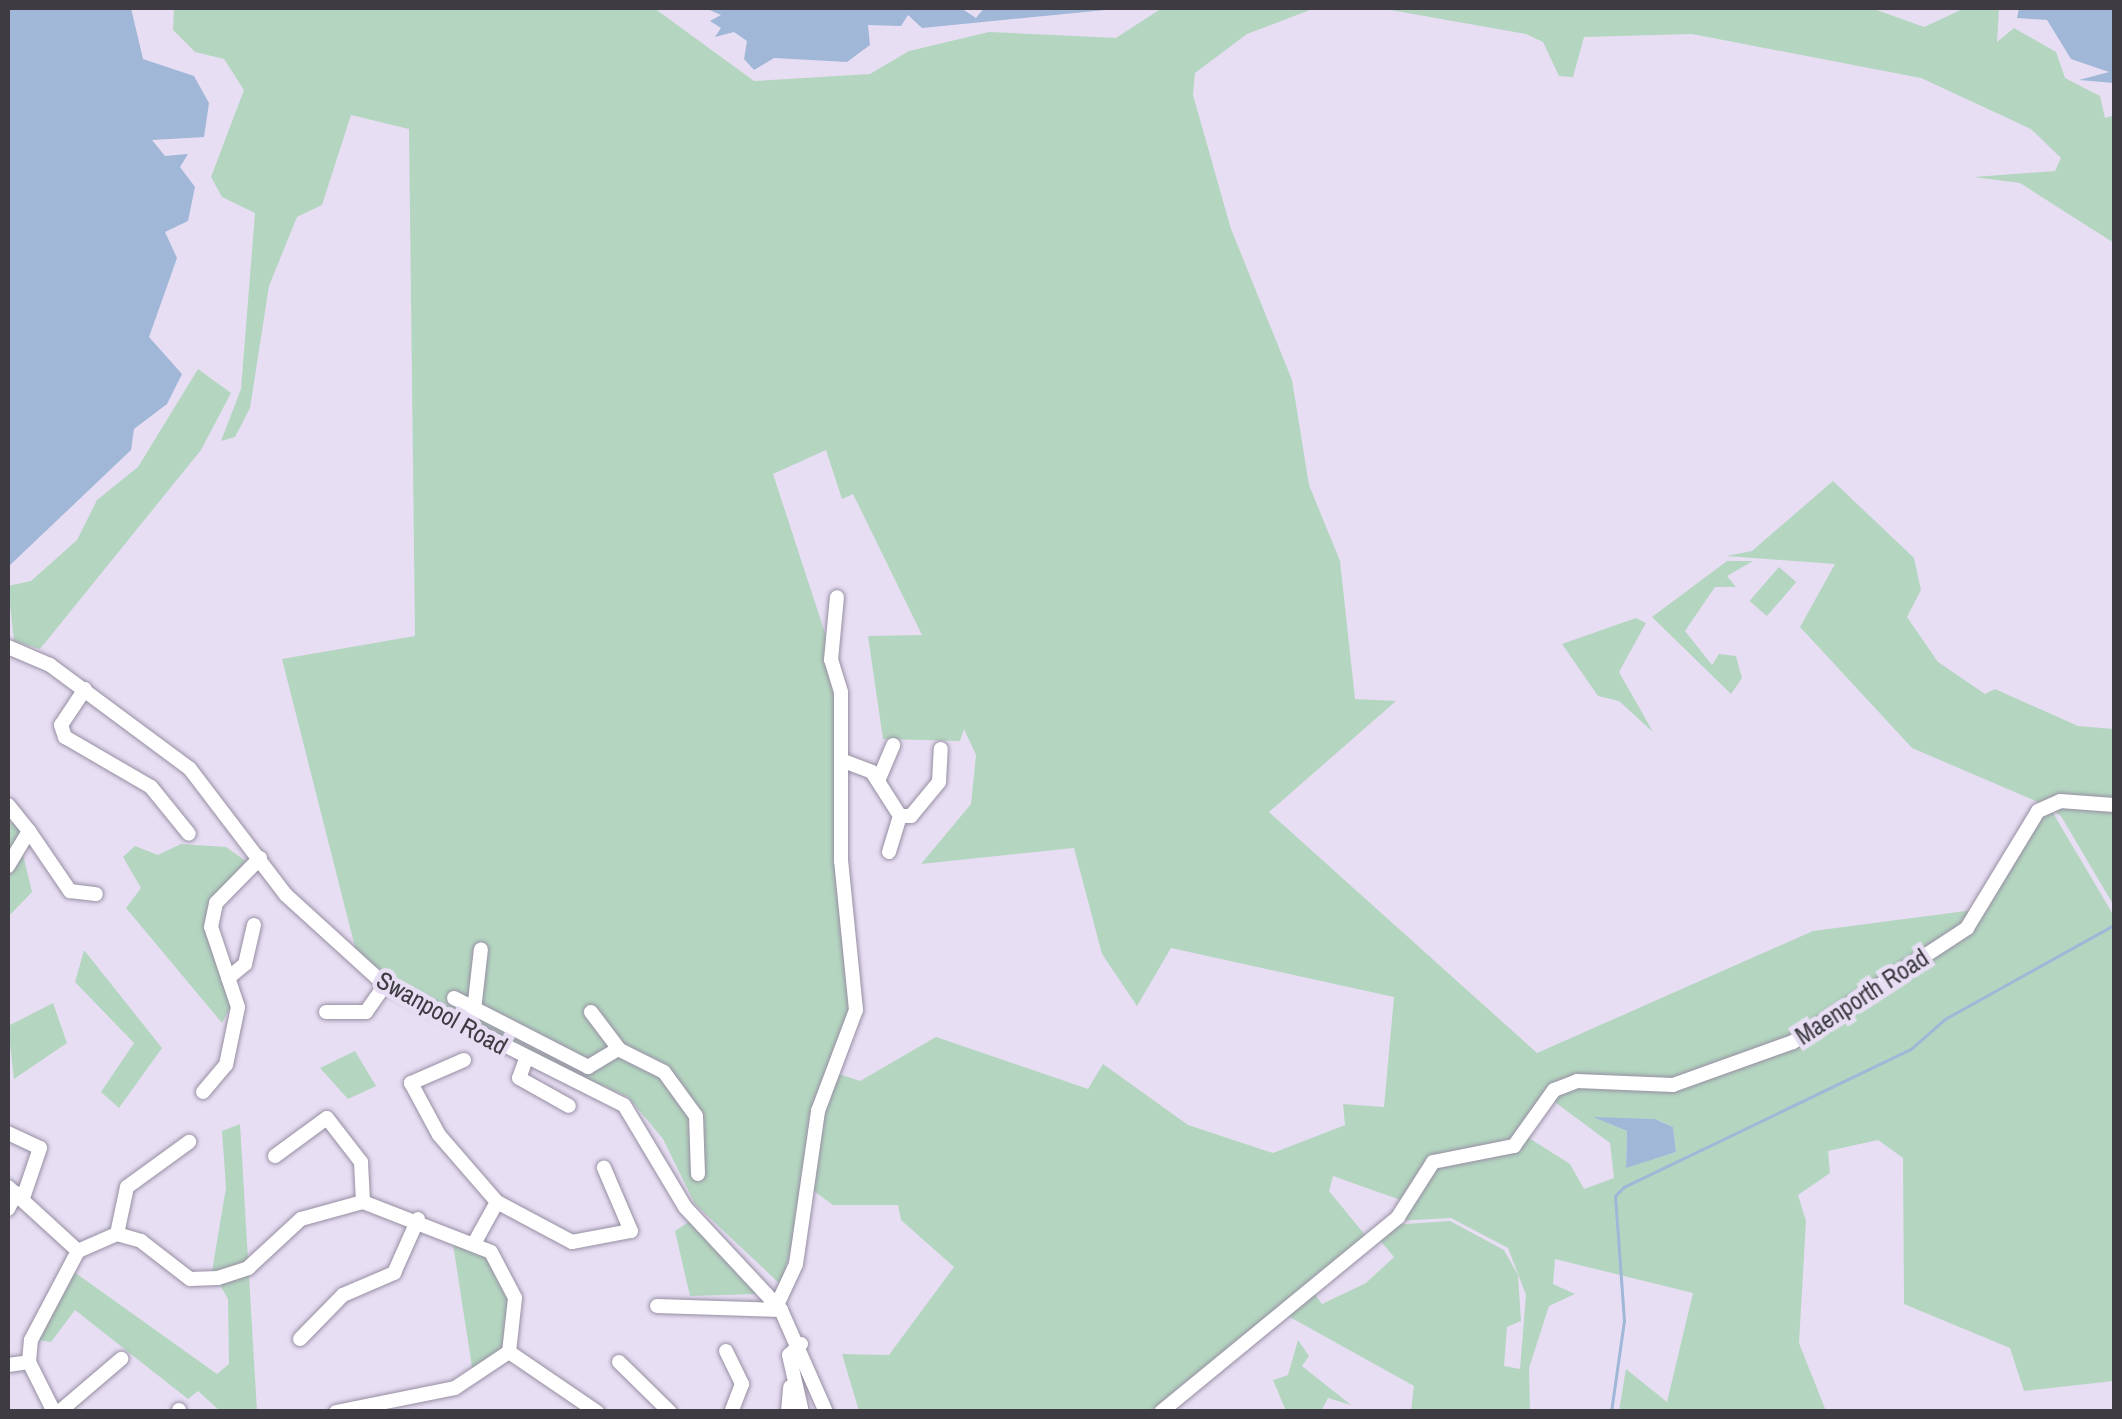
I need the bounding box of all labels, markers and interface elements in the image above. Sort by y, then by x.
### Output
street label: Maenporth Road [1790,943,1934,1051]
street label: Swanpool Road [371,965,513,1061]

